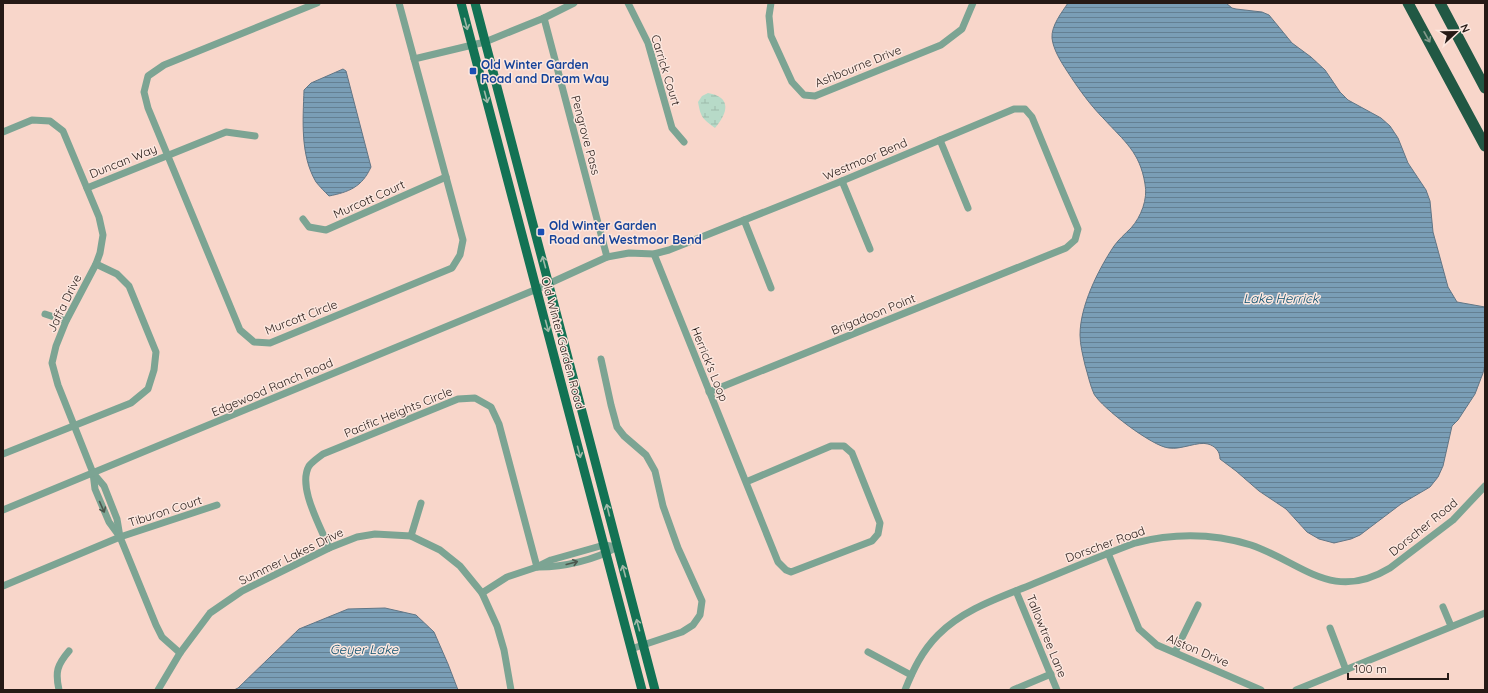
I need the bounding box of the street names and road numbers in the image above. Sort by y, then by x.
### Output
street label: Carrick Court [648,33,684,107]
street label: Ashbourne Drive [813,42,904,90]
street label: Pengrove Pass [568,94,604,177]
street label: Westmoor Bend [821,135,909,183]
street label: Duncan Way [87,141,159,181]
street label: Murcott Court [331,177,407,221]
street label: Jaffa Drive [44,272,84,334]
street label: Old Winter Garden Road [538,275,588,411]
street label: Brigadoon Point [829,290,917,338]
street label: Murcott Circle [263,296,340,338]
street label: Herrick's Loop [688,324,732,404]
street label: Edgewood Ranch Road [209,355,335,419]
street label: Pacific Heights Circle [342,383,455,441]
street label: Tiburon Court [126,492,204,530]
street label: Dorscher Road [1386,495,1460,559]
street label: Dorscher Road [1063,523,1147,565]
street label: Summer Lakes Drive [236,524,346,588]
street label: Tallowtree Lane [1024,592,1071,680]
street label: Alston Drive [1164,630,1232,670]

